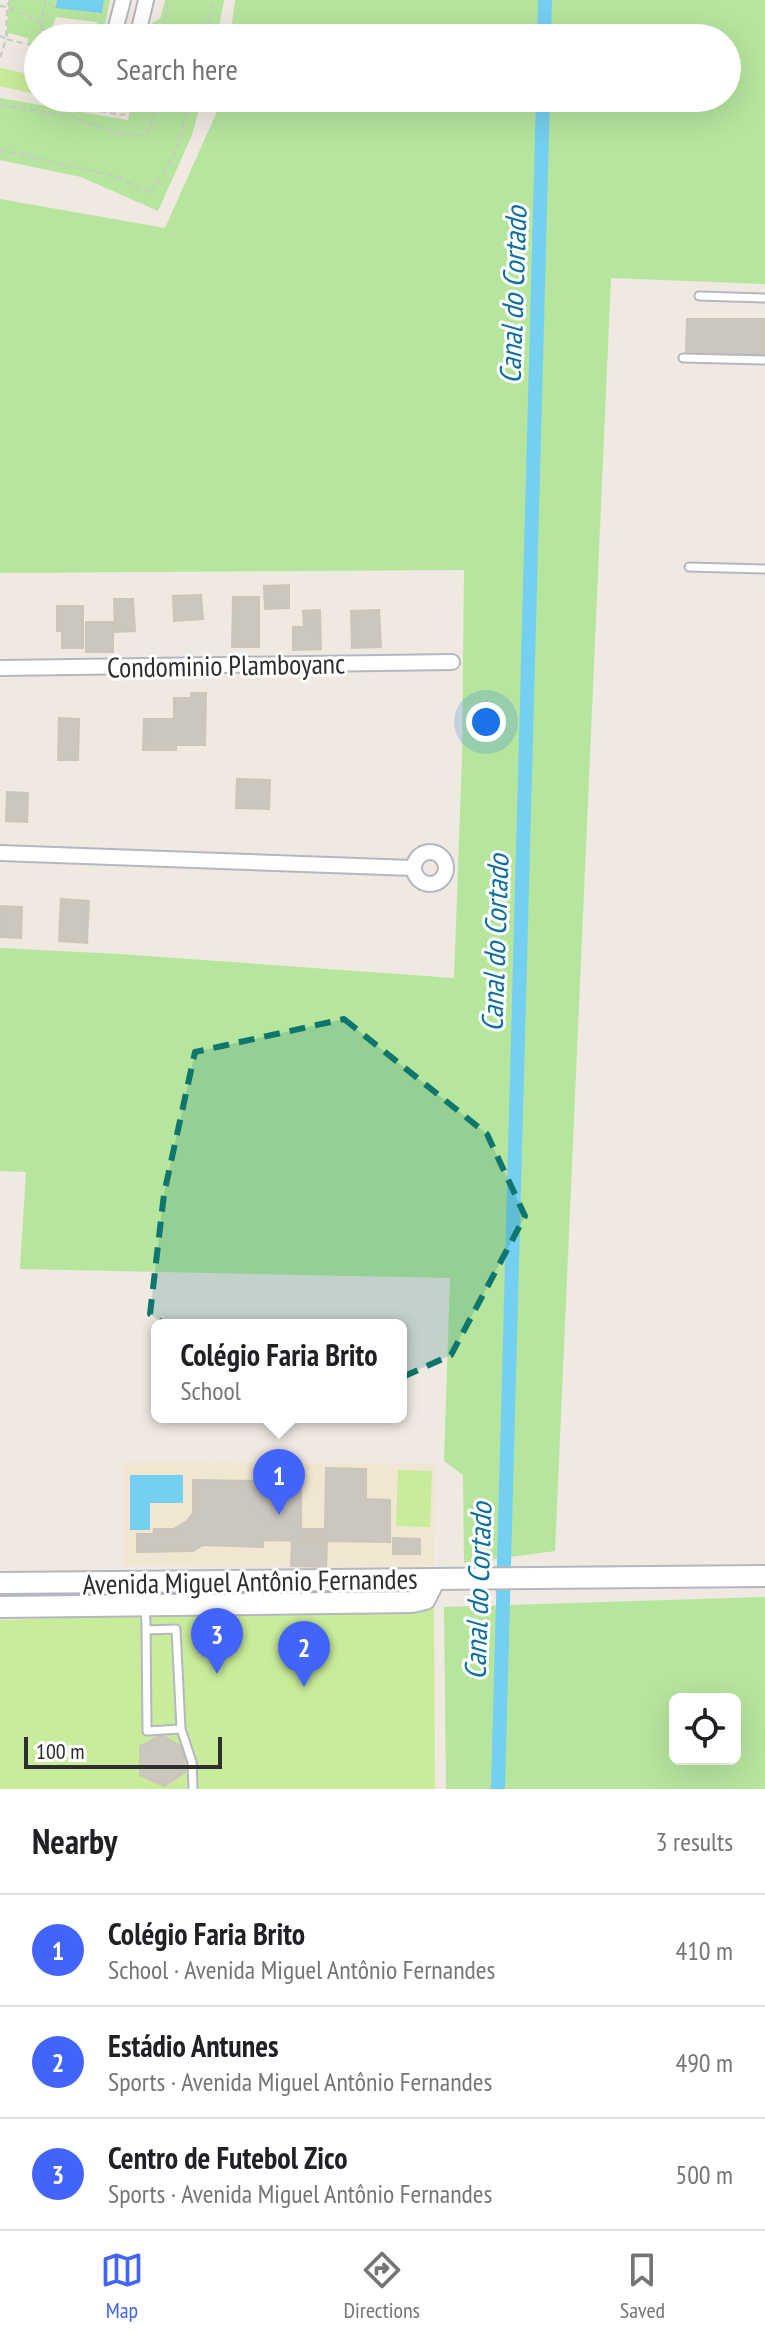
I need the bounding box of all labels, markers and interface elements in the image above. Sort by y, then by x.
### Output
search box [24,24,741,112]
icon: search [52,46,96,90]
text: Search here [116,49,238,88]
water label: Canal do Cortado [489,204,535,384]
street label: Condominio Plamboyanc [107,644,345,686]
your location [466,702,506,742]
water label: Canal do Cortado [471,852,517,1032]
popup [151,1319,407,1423]
text: Colégio Faria Brito [180,1335,378,1374]
text: School [180,1374,241,1407]
pin: 1 [253,1449,305,1515]
water label: Canal do Cortado [454,1500,500,1680]
street label: Avenida Miguel Antônio Fernandes [82,1560,418,1602]
pin: 3 [191,1608,243,1674]
pin: 2 [278,1621,330,1687]
map controls [669,1693,741,1765]
button: locate [669,1693,741,1765]
scale bar [24,1733,222,1769]
text: 100 m [36,1737,85,1765]
text: Nearby [32,1819,117,1863]
text: 3 results [656,1825,733,1858]
text: Colégio Faria Brito [108,1914,305,1953]
text: 1 [52,1934,64,1967]
text: 410 m [675,1934,733,1967]
text: School · Avenida Miguel Antônio Fernandes [108,1953,495,1986]
text: Estádio Antunes [108,2026,279,2065]
text: 2 [52,2046,64,2079]
text: 490 m [675,2046,733,2079]
text: Sports · Avenida Miguel Antônio Fernandes [108,2065,492,2098]
text: Centro de Futebol Zico [108,2138,348,2177]
text: 3 [52,2158,64,2191]
text: 500 m [675,2158,733,2191]
text: Sports · Avenida Miguel Antônio Fernandes [108,2177,492,2210]
tab: Map [100,2248,144,2324]
tab: Directions [344,2248,420,2324]
tab: Saved [620,2248,665,2324]

